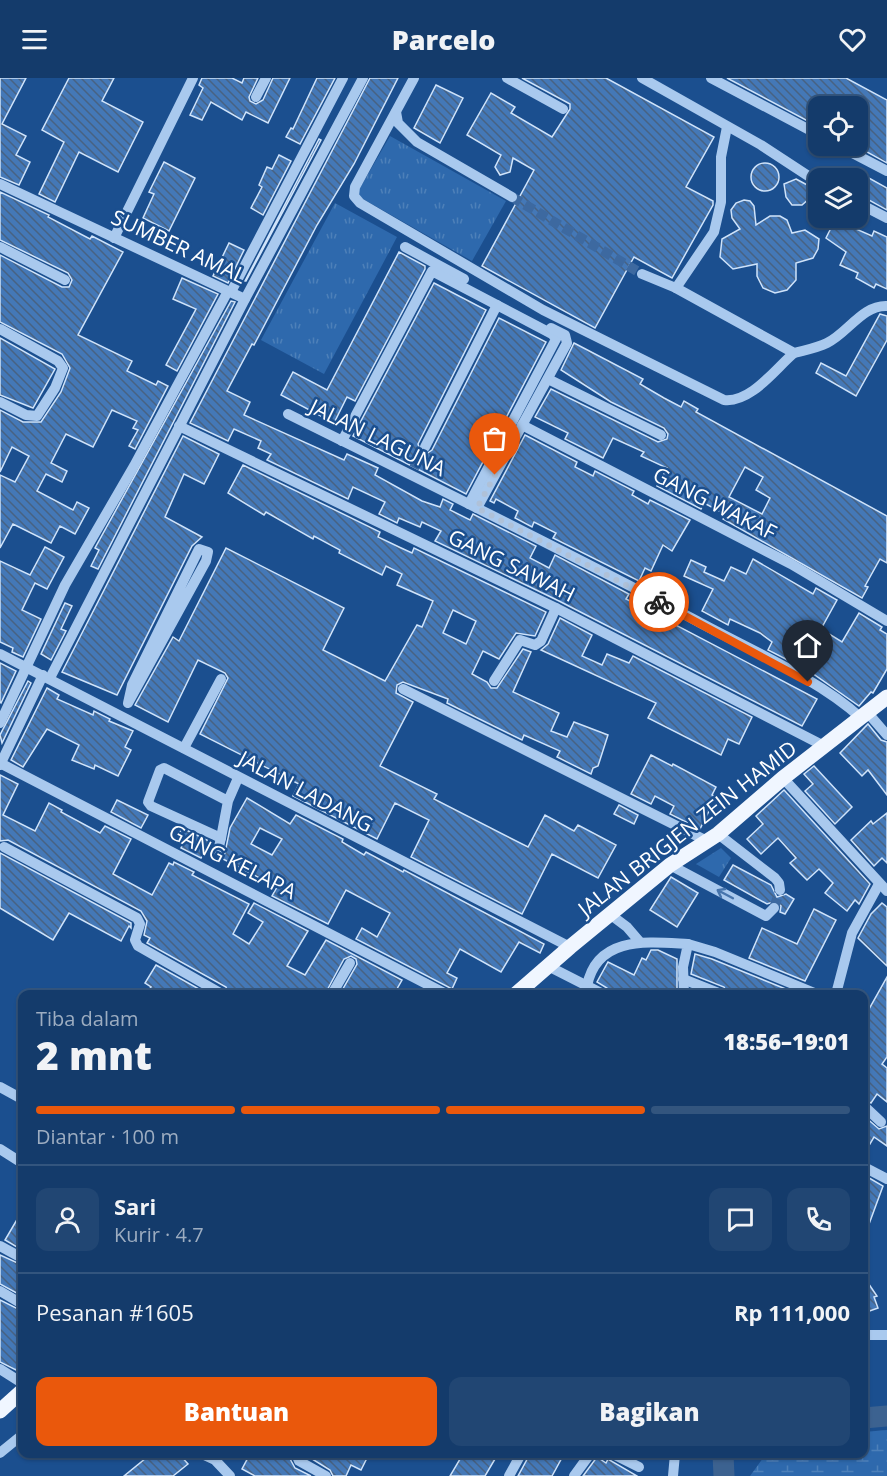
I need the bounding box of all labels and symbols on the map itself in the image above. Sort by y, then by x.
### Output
street label: SUMBER AMAL [107,203,251,290]
street label: JALAN LAGUNA [303,391,451,482]
pin [469,413,520,475]
street label: GANG WAKAF [649,460,782,546]
street label: GANG SAWAH [444,522,580,608]
courier [629,572,689,632]
pin [782,620,833,682]
street label: JALAN BRIGJEN ZEIN HAMID [570,734,802,923]
street label: JALAN LADANG [232,743,378,838]
street label: GANG KELAPA [164,817,302,906]
one-way arrow [716,888,734,900]

